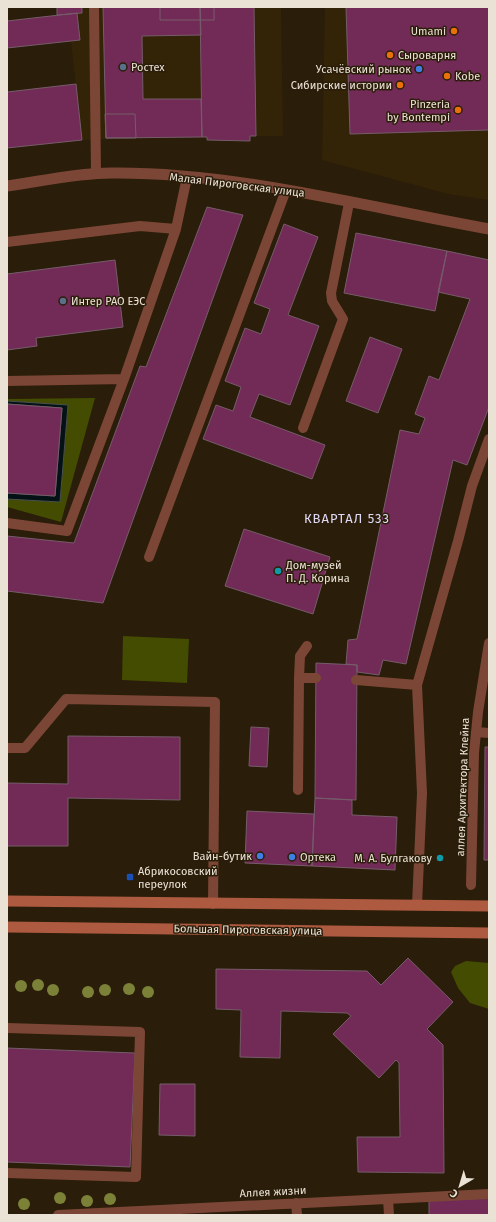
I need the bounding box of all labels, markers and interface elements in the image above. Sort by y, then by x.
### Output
place label: Umami [411,25,446,38]
marker: Umami [449,26,459,36]
place label: Сыроварня [398,49,456,62]
marker: Сыроварня [385,50,395,60]
place label: Ростех [131,61,165,74]
marker: Ростех [118,62,128,72]
place label: Усачёвский рынок [316,63,411,76]
marker: Усачёвский рынок [414,64,424,74]
place label: Kobe [455,70,480,83]
marker: Kobe [442,71,452,81]
place label: Сибирские истории [291,79,392,92]
marker: Сибирские истории [395,80,405,90]
place label: Pinzeria by Bontempi [387,98,450,124]
marker: Pinzeria by Bontempi [453,105,463,115]
street label: Малая Пироговская улица [169,170,305,200]
place label: Интер РАО ЕЭС [71,295,145,308]
marker: Интер РАО ЕЭС [58,296,68,306]
district label: КВАРТАЛ 533 [304,511,390,526]
place label: Дом-музей П. Д. Корина [285,559,350,585]
marker: Дом-музей П. Д. Корина [273,566,283,576]
street label: аллея Архитектора Клейна [454,717,472,857]
place label: Вайн-бутик [193,850,252,863]
marker: Вайн-бутик [255,851,265,861]
place label: Ортека [300,851,336,864]
marker: Ортека [287,852,297,862]
place label: М. А. Булгакову [354,852,433,865]
marker: М. А. Булгакову [435,853,445,863]
place label: Абрикосовский переулок [138,865,218,891]
marker: Абрикосовский переулок [125,872,135,882]
street label: Большая Пироговская улица [173,922,323,938]
north arrow [440,1166,480,1206]
street label: Аллея жизни [239,1184,307,1200]
text: С [447,1186,461,1201]

